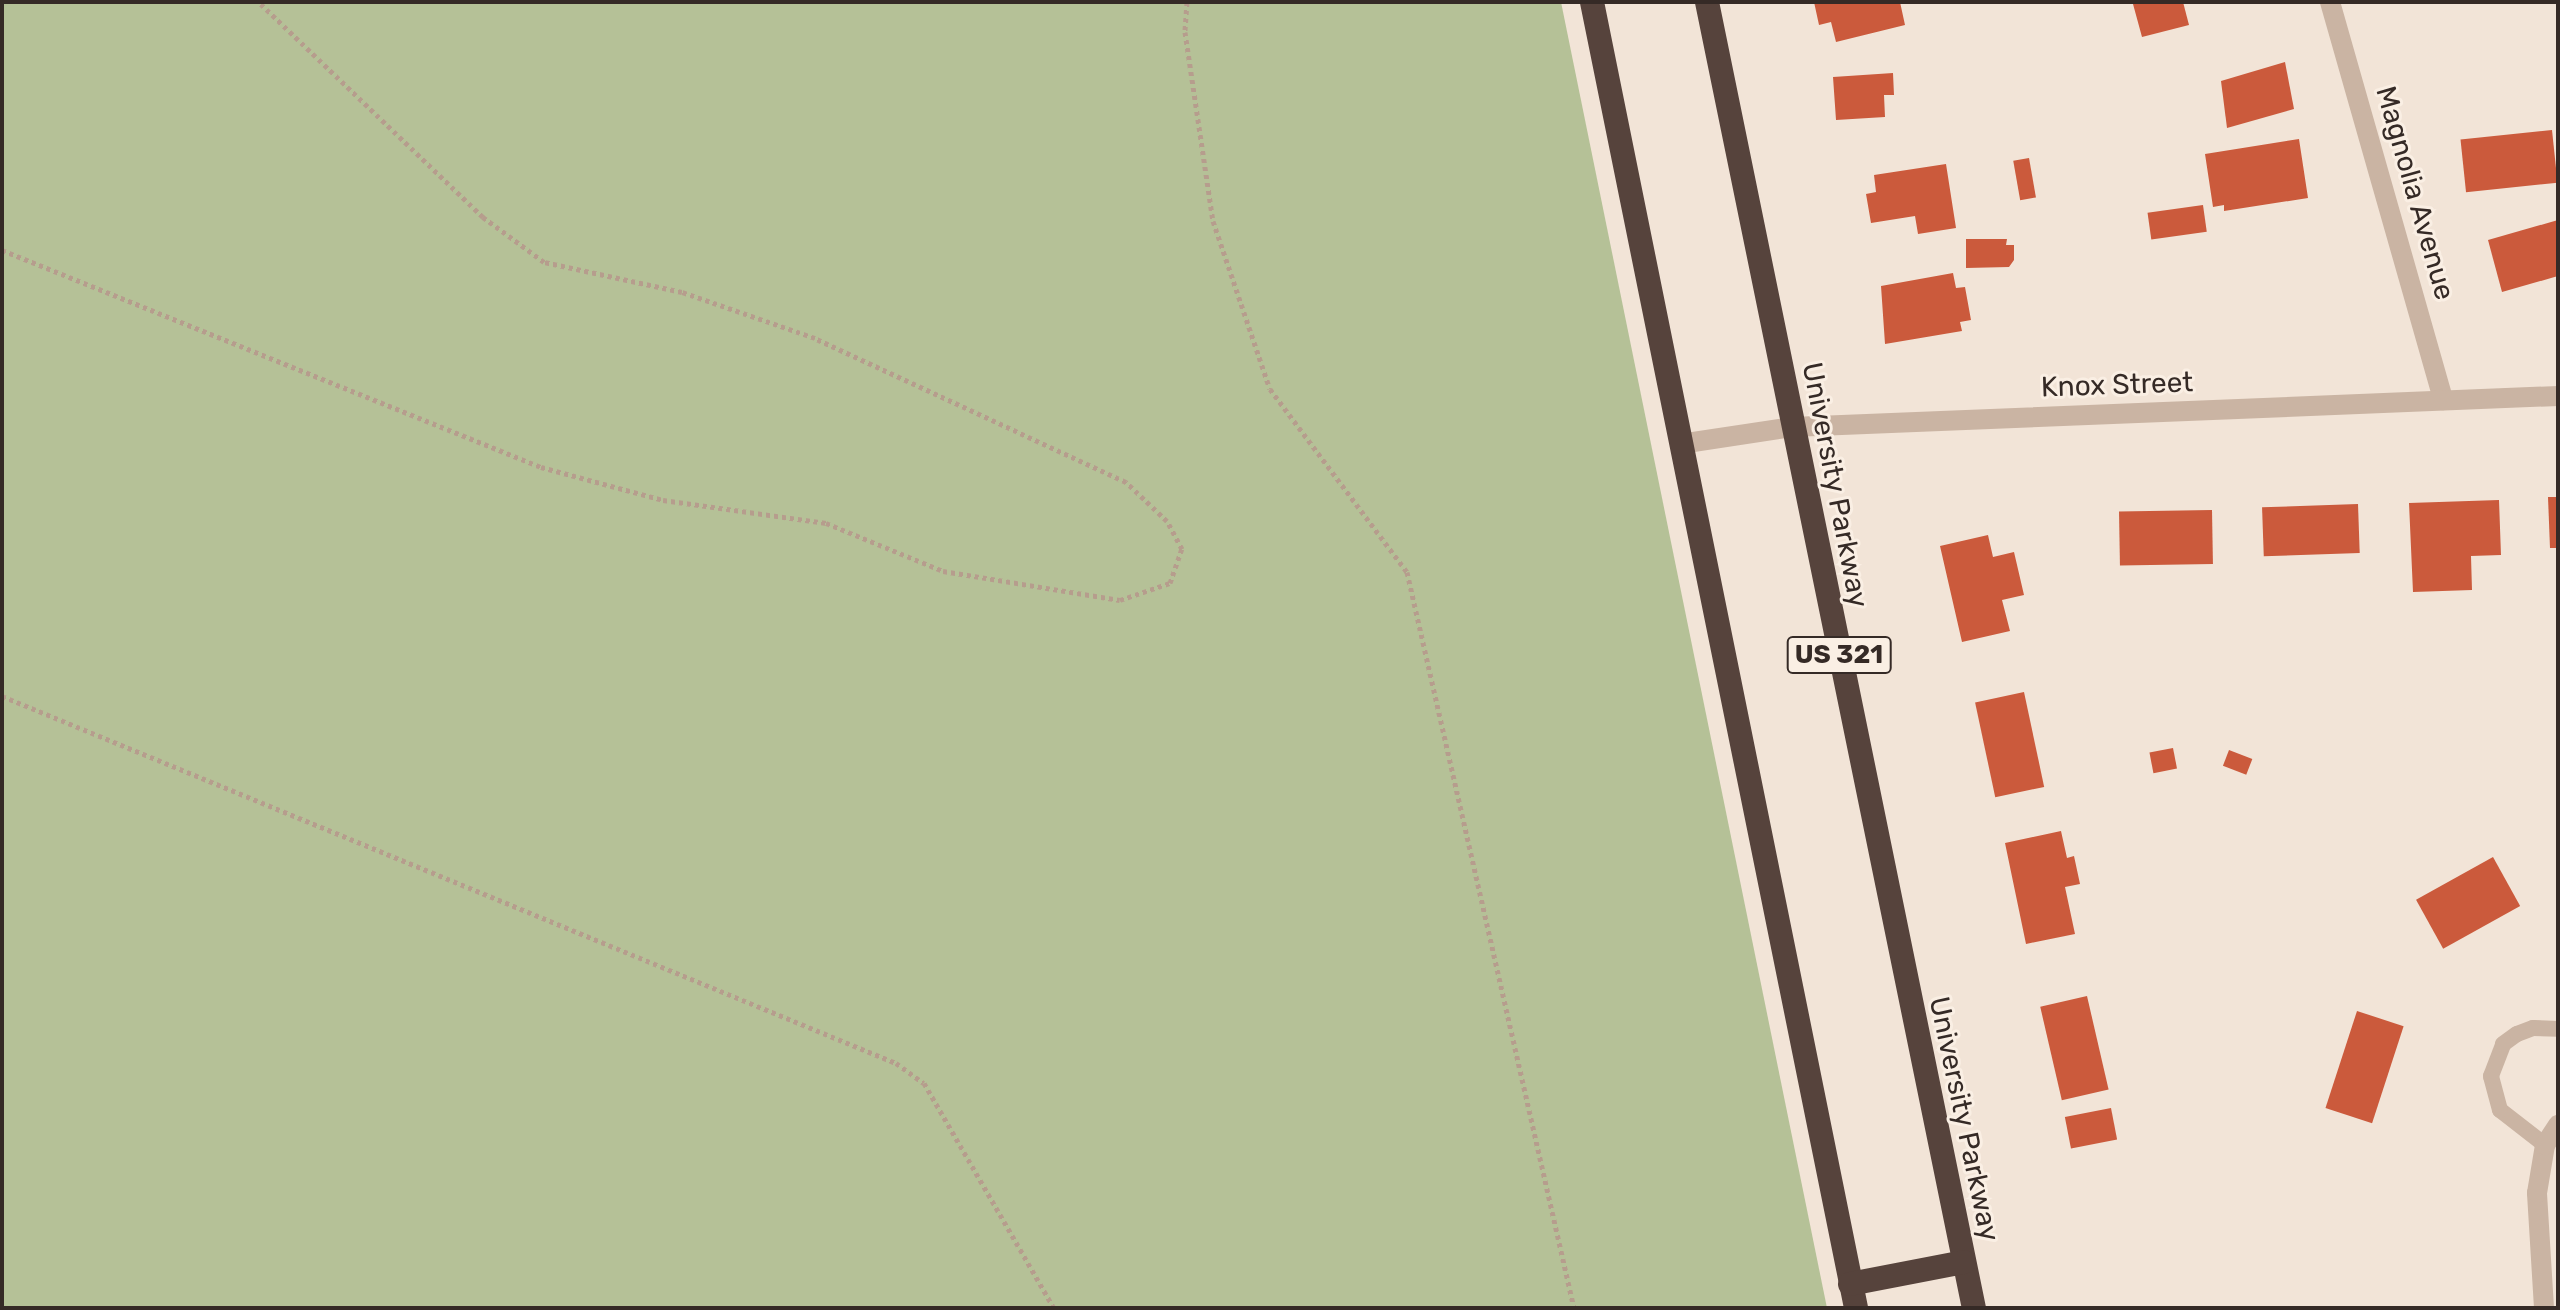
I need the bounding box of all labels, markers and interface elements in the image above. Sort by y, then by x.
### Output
street label: Magnolia Avenue [2368,82,2462,304]
street label: University Parkway [1795,359,1875,611]
street label: Knox Street [2040,366,2194,404]
road number: US 321 [1785,633,1893,677]
street label: University Parkway [1922,993,2006,1245]

